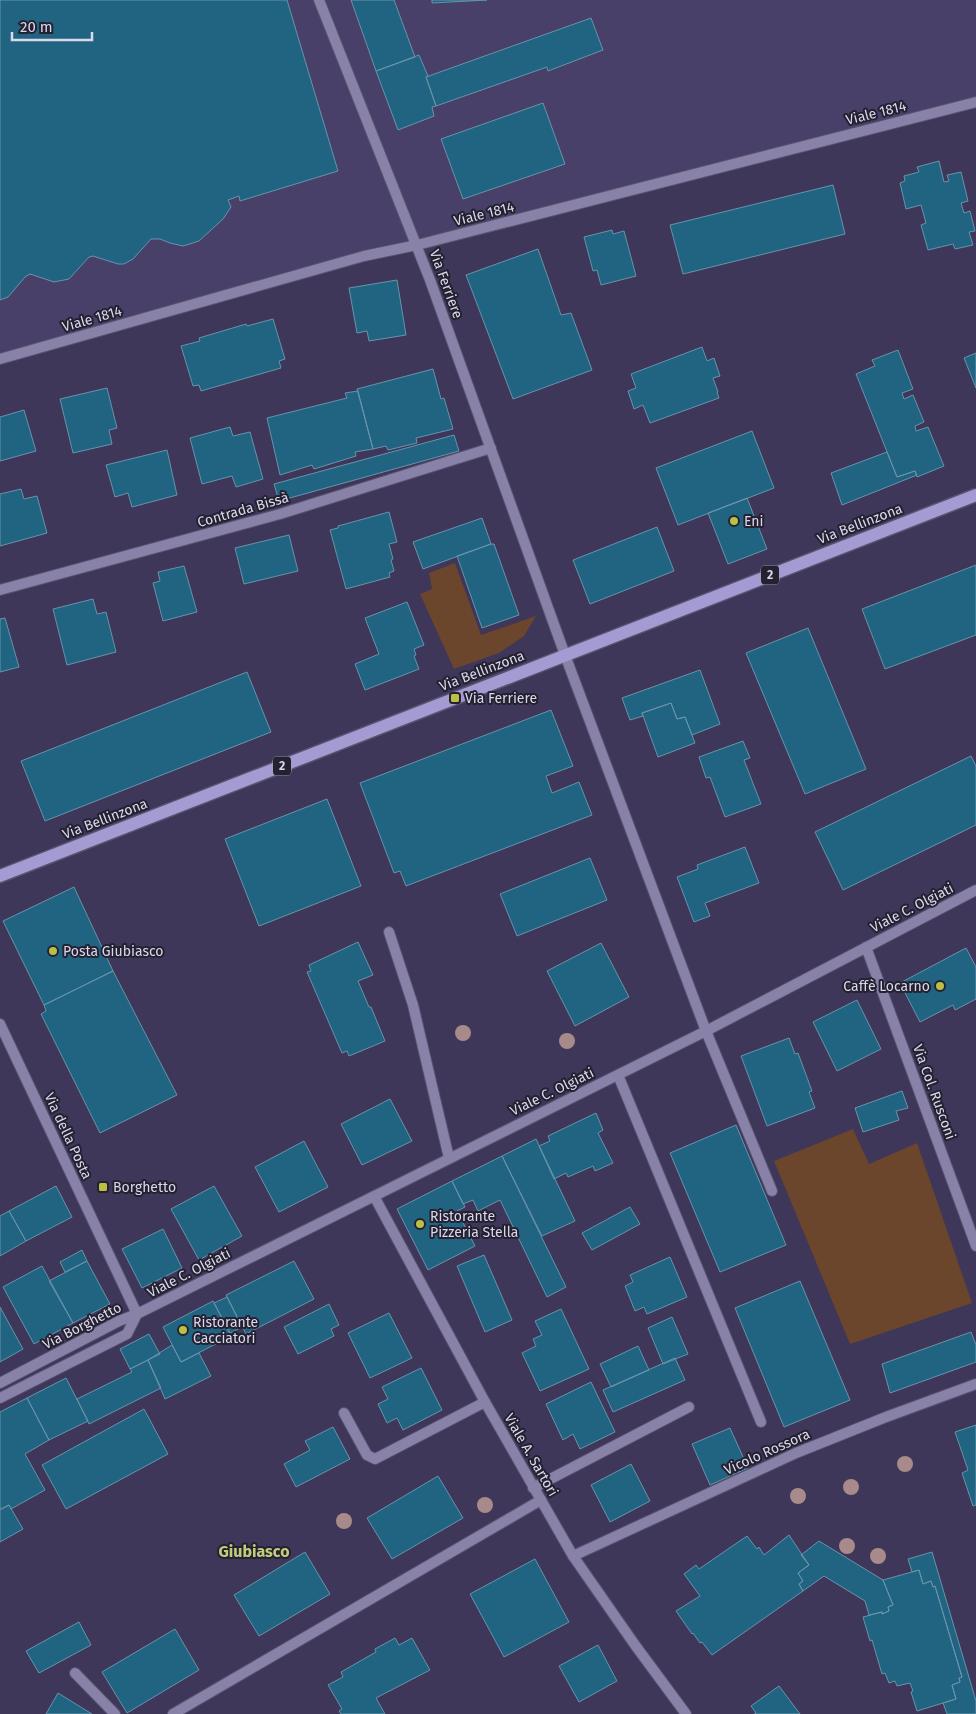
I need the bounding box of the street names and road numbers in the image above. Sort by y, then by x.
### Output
street label: Viale 1814 [844,97,908,129]
street label: Viale 1814 [452,198,516,230]
street label: Via Ferriere [426,247,466,321]
street label: Viale 1814 [60,302,124,336]
street label: Contrada Bissà [195,489,291,531]
street label: Via Bellinzona [815,500,905,548]
road number: 2 [761,566,779,584]
street label: Via Bellinzona [437,647,527,695]
road number: 2 [273,756,291,776]
street label: Via Bellinzona [60,795,150,843]
street label: Viale C. Olgiati [868,880,956,936]
street label: Via Col. Rusconi [909,1042,959,1142]
street label: Viale C. Olgiati [507,1064,597,1120]
street label: Via della Posta [41,1090,95,1182]
street label: Viale C. Olgiati [145,1245,233,1301]
street label: Via Borghetto [40,1299,124,1353]
street label: Viale A. Sartori [500,1411,562,1499]
street label: Vicolo Rossora [721,1425,813,1479]

